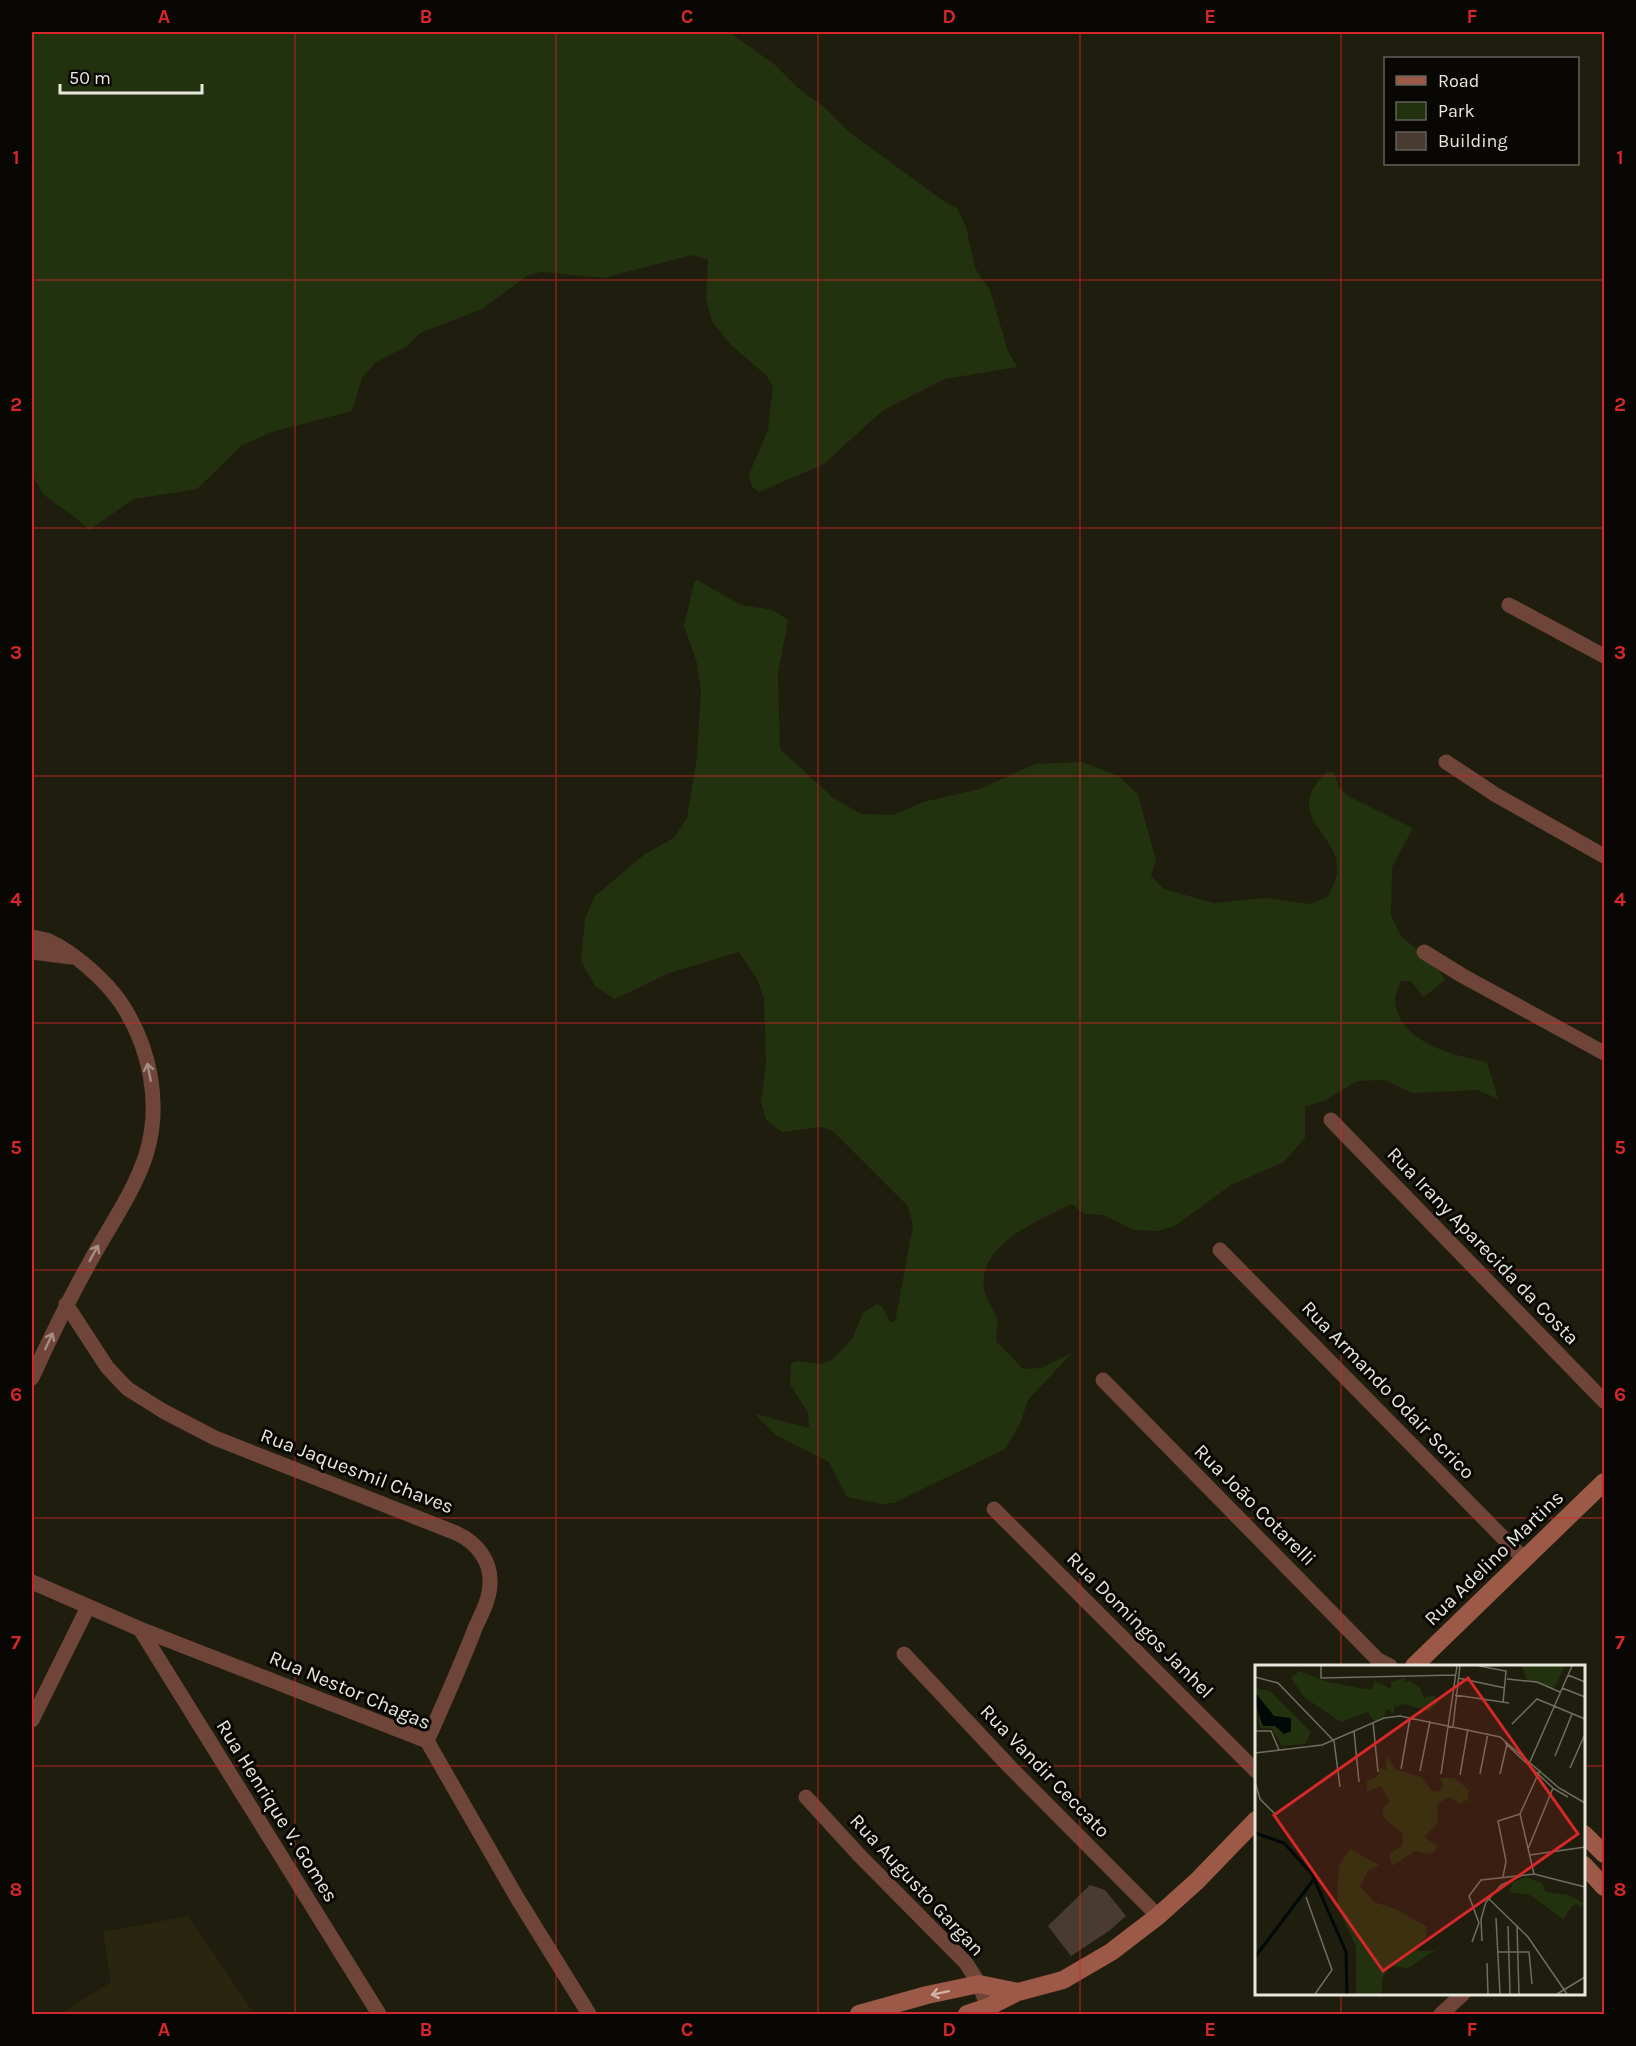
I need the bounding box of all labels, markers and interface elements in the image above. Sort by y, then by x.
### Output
text: A [158,5,171,28]
text: B [420,5,432,28]
text: C [681,5,693,28]
text: D [942,5,956,28]
text: E [1204,5,1216,28]
text: F [1467,5,1478,28]
scale bar [60,57,202,95]
legend [1384,57,1579,165]
text: 50 m [69,67,111,89]
text: Road [1438,70,1479,92]
text: Park [1438,100,1475,122]
text: Building [1438,130,1508,152]
text: 1 [12,146,20,169]
text: 1 [1616,146,1624,169]
text: 2 [10,393,22,416]
text: 2 [1614,393,1626,416]
text: 3 [10,641,22,664]
text: 3 [1614,641,1626,664]
text: 4 [10,888,22,911]
text: 4 [1614,888,1626,911]
one-way arrow [143,1063,154,1082]
text: 5 [10,1136,22,1159]
text: 5 [1614,1136,1626,1159]
street label: Rua Irany Aparecida da Costa [1383,1143,1583,1349]
one-way arrow [89,1245,101,1262]
street label: Rua Armando Odair Scrico [1297,1296,1479,1484]
one-way arrow [43,1333,55,1351]
text: 6 [10,1383,22,1406]
text: 6 [1614,1383,1626,1406]
street label: Rua Jaquesmil Chaves [257,1424,457,1518]
street label: Rua João Cotarelli [1190,1440,1320,1570]
street label: Rua Adelino Martins [1420,1486,1568,1630]
street label: Rua Domingos Janhel [1062,1547,1218,1703]
text: 7 [11,1631,21,1654]
text: 7 [1615,1631,1625,1654]
street label: Rua Nestor Chagas [266,1646,434,1734]
inset map [1255,1665,1585,1995]
street label: Rua Vandir Ceccato [976,1700,1114,1842]
street label: Rua Henrique V. Gomes [211,1716,343,1906]
street label: Rua Augusto Gargan [845,1809,989,1961]
text: 8 [10,1878,22,1901]
text: 8 [1614,1878,1626,1901]
one-way arrow [931,1987,950,1999]
text: A [158,2018,171,2041]
text: B [420,2018,432,2041]
text: C [681,2018,693,2041]
text: D [942,2018,956,2041]
text: E [1204,2018,1216,2041]
text: F [1467,2018,1478,2041]

